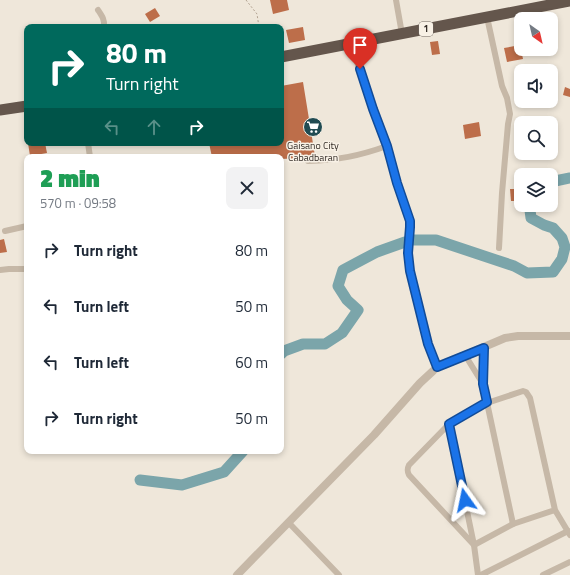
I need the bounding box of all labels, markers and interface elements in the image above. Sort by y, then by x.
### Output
north arrow [514,12,558,56]
map controls [514,12,558,212]
road number: 1 [419,22,433,36]
pin [343,28,377,69]
text: 80 m [106,31,167,74]
icon: arrive [349,34,371,56]
icon: right [40,40,92,92]
button: sound [514,64,558,108]
text: Turn right [106,70,179,97]
icon: left [101,116,123,138]
icon: ahead [143,116,165,138]
icon: right [185,116,207,138]
supermarket icon: Gaisano City Cabadbaran [302,116,324,138]
button: search [514,116,558,160]
place label: Gaisano City Cabadbaran [287,138,339,165]
text: 2 min [40,160,100,196]
button: close [226,167,268,209]
button: layers [514,168,558,212]
text: 570 m · 09:58 [40,193,116,213]
icon: right [40,239,62,261]
text: Turn right [74,239,138,262]
text: 80 m [235,239,268,262]
icon: left [40,295,62,317]
text: Turn left [74,295,129,318]
text: 50 m [235,295,268,318]
icon: left [40,351,62,373]
text: Turn left [74,351,129,374]
text: 60 m [235,351,268,374]
icon: right [40,407,62,429]
text: Turn right [74,407,138,430]
text: 50 m [235,407,268,430]
position arrow [444,479,486,521]

